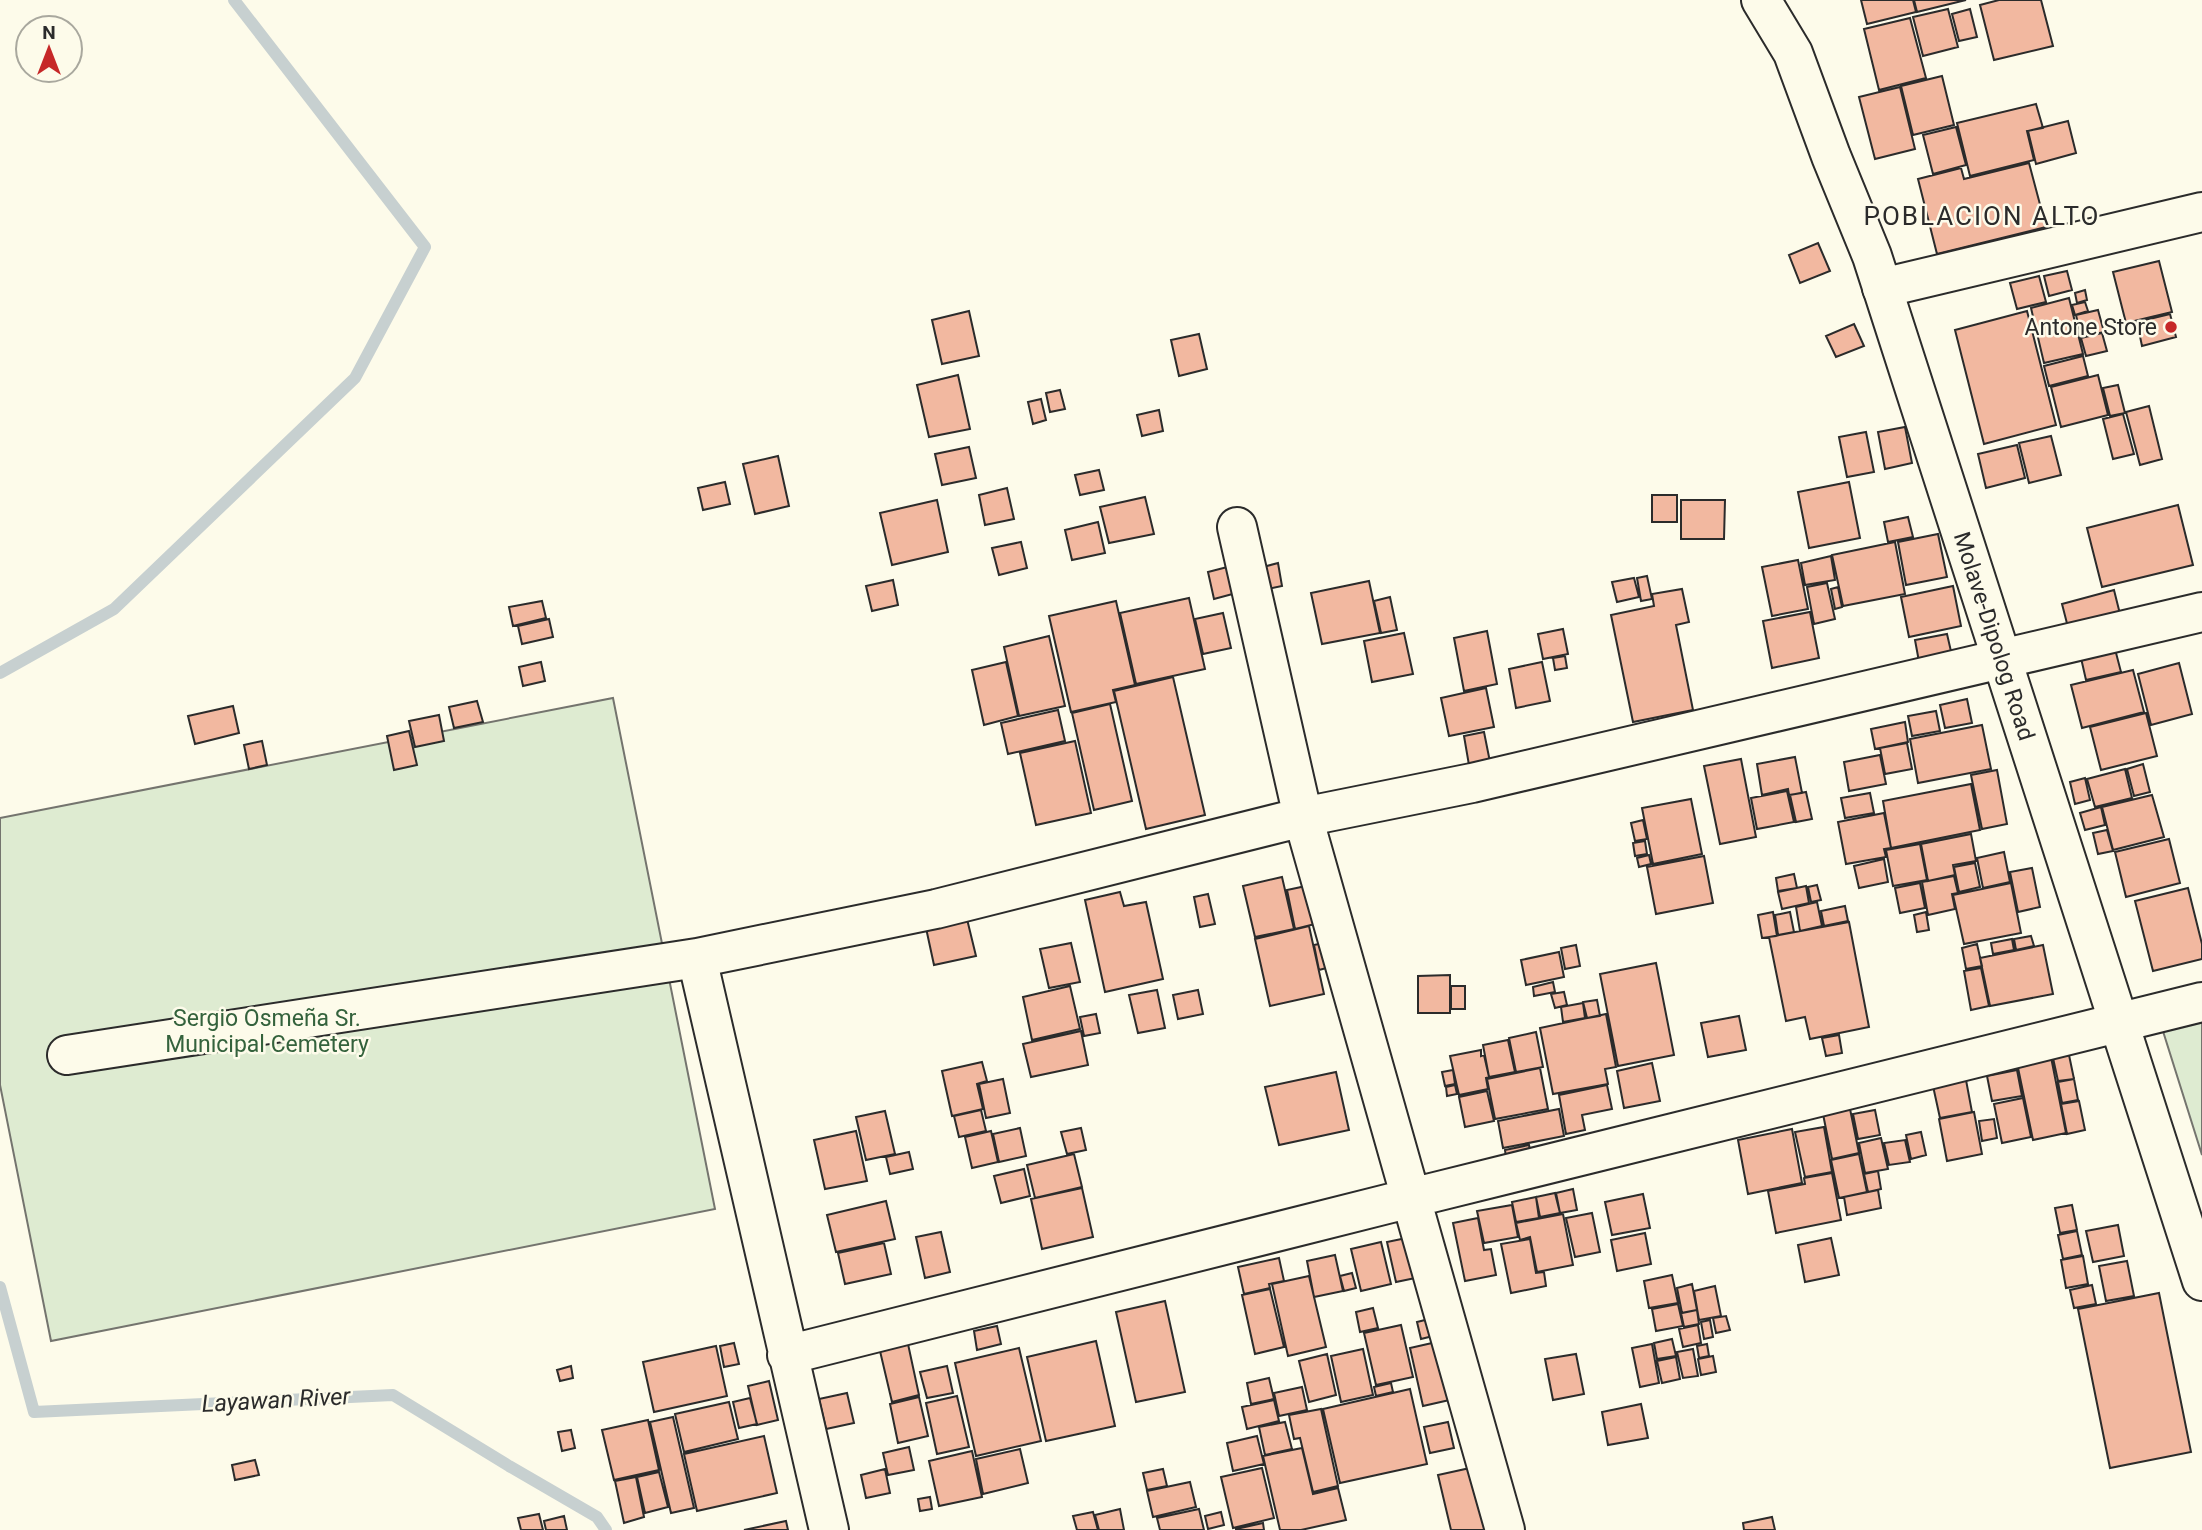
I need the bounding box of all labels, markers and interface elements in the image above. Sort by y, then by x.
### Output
north arrow [14,14,84,84]
text: N [42,21,56,44]
district label: POBLACION ALTO [1864,201,2100,231]
place label: Antone Store [2024,314,2157,341]
marker: Antone Store [2163,319,2179,335]
street label: Molave-Dipolog Road [1948,528,2040,744]
park label: Sergio Osmeña Sr. Municipal Cemetery [165,1005,369,1058]
water label: Layawan River [201,1382,352,1418]

